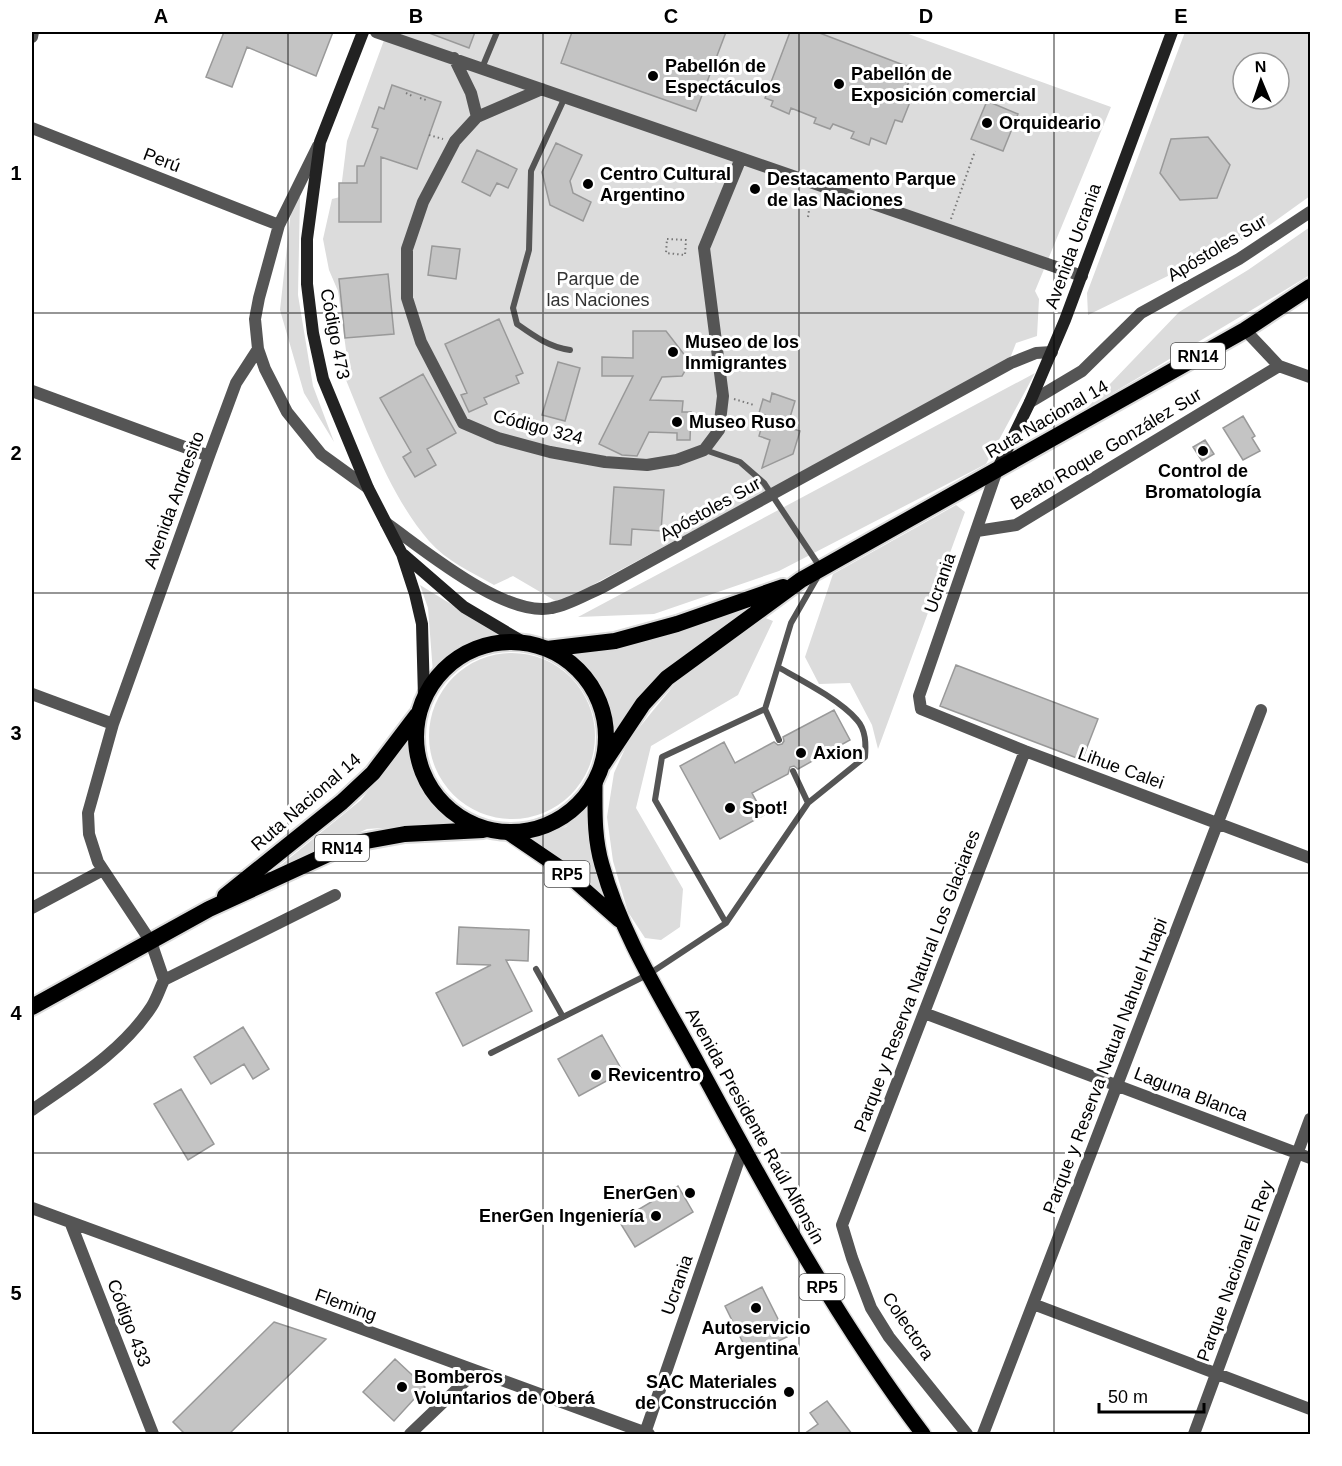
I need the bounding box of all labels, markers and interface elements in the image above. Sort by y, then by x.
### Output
text: A [154,5,168,27]
text: B [409,5,423,27]
text: C [664,5,678,27]
text: D [919,5,933,27]
text: E [1174,5,1188,27]
north arrow [1231,51,1291,111]
place label: Pabellón de Espectáculos [665,56,781,97]
text: N [1254,58,1267,75]
place label: Pabellón de Exposición comercial [851,64,1036,105]
marker: Pabellón de Espectáculos [646,69,660,83]
marker: Pabellón de Exposición comercial [832,77,846,91]
place label: Orquideario [999,113,1101,133]
marker: Orquideario [980,116,994,130]
street label: Perú [141,144,183,176]
text: 1 [10,162,22,184]
place label: Centro Cultural Argentino [600,164,731,205]
place label: Destacamento Parque de las Naciones [767,169,956,210]
marker: Centro Cultural Argentino [581,177,595,191]
street label: Avenida Ucrania [1041,180,1105,311]
marker: Destacamento Parque de las Naciones [748,182,762,196]
street label: Apóstoles Sur [1164,211,1270,285]
park label: Parque de las Naciones [546,269,650,310]
street label: Código 473 [316,287,354,381]
place label: Museo de los Inmigrantes [685,332,799,373]
road number: RN14 [1171,343,1225,369]
marker: Museo de los Inmigrantes [666,345,680,359]
street label: Ruta Nacional 14 [982,376,1112,462]
street label: Beato Roque González Sur [1007,384,1205,514]
street label: Código 324 [491,405,585,449]
place label: Museo Ruso [689,412,796,432]
marker: Museo Ruso [670,415,684,429]
street label: Avenida Andresito [140,429,208,571]
text: 2 [10,442,22,464]
marker: Control de Bromatología [1196,444,1210,458]
place label: Control de Bromatología [1145,461,1262,502]
street label: Apóstoles Sur [656,473,764,545]
street label: Ucrania [920,549,960,616]
text: 3 [10,722,22,744]
place label: Axion [813,743,863,763]
street label: Lihue Calei [1075,743,1167,793]
marker: Axion [794,746,808,760]
street label: Ruta Nacional 14 [247,749,365,855]
place label: Spot! [742,798,788,818]
marker: Spot! [723,801,737,815]
street label: Parque y Reserva Natural Los Glaciares [850,827,984,1135]
road number: RN14 [315,835,369,861]
road number: RP5 [544,861,590,887]
street label: Parque y Reserva Natual Nahuel Huapi [1039,915,1171,1217]
text: 4 [10,1002,22,1024]
street label: Avenida Presidente Raúl Alfonsín [682,1004,828,1248]
street label: Laguna Blanca [1131,1063,1252,1125]
place label: Revicentro [608,1065,701,1085]
marker: Revicentro [589,1068,603,1082]
street label: Parque Nacional El Rey [1193,1178,1277,1364]
place label: EnerGen [603,1183,678,1203]
marker: EnerGen [683,1186,697,1200]
place label: EnerGen Ingeniería [479,1206,645,1226]
marker: EnerGen Ingeniería [649,1209,663,1223]
street label: Ucrania [657,1251,697,1318]
road number: RP5 [800,1274,844,1300]
street label: Código 433 [103,1276,155,1370]
text: 5 [10,1282,22,1304]
street label: Fleming [312,1285,380,1325]
street label: Colectora [878,1288,938,1364]
marker: Autoservicio Argentina [749,1301,763,1315]
place label: Autoservicio Argentina [701,1318,811,1359]
place label: Bomberos Voluntarios de Oberá [414,1367,596,1408]
place label: SAC Materiales de Construcción [635,1372,777,1413]
scale bar [1099,1376,1204,1414]
marker: Bomberos Voluntarios de Oberá [395,1380,409,1394]
marker: SAC Materiales de Construcción [782,1385,796,1399]
text: 50 m [1108,1387,1148,1407]

